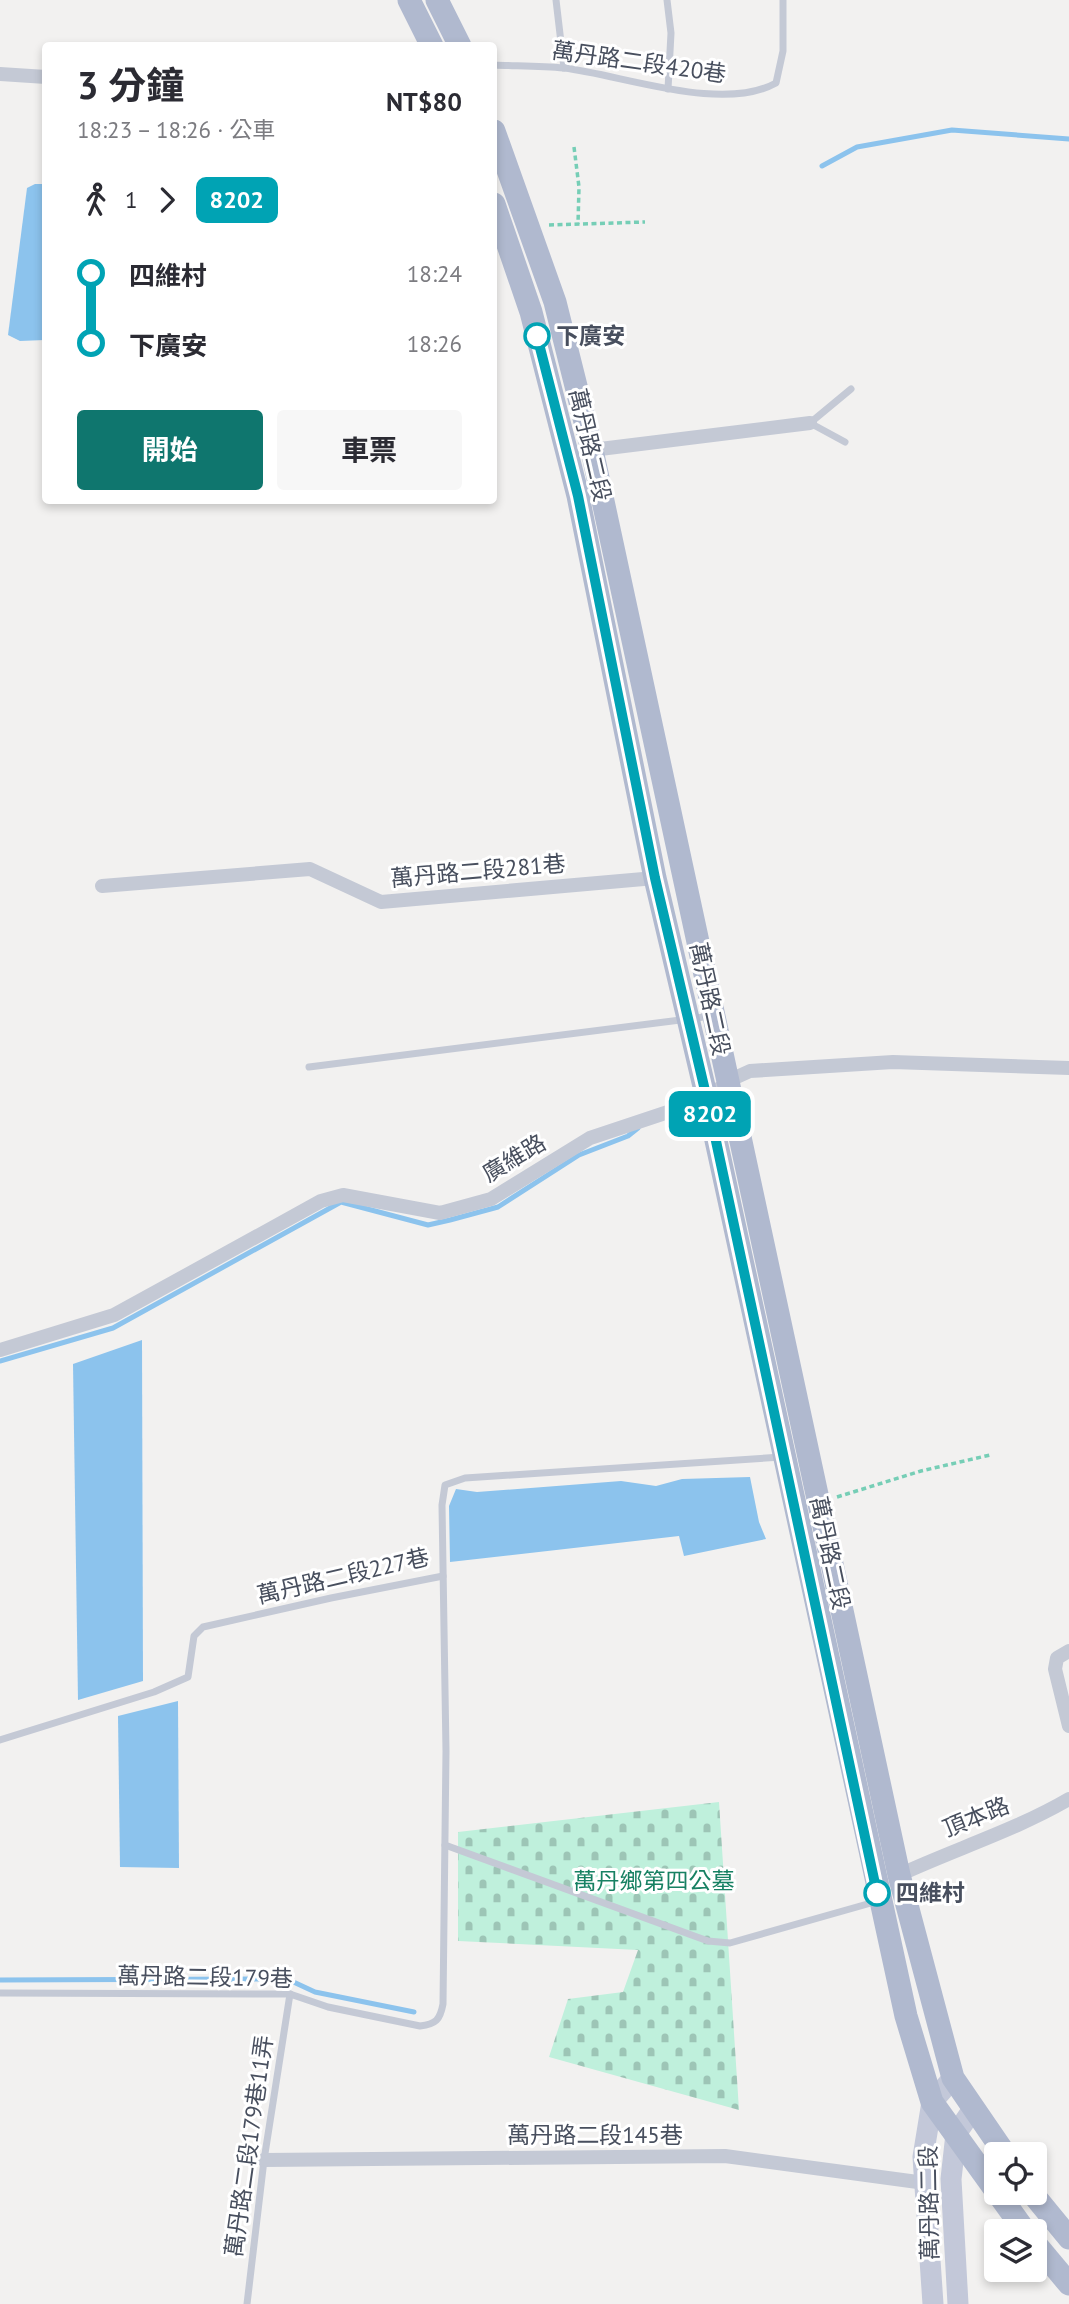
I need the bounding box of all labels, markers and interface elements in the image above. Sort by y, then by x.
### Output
street label: 萬丹路二段420巷 [550,35,728,88]
text: 3 分鐘 [77,60,184,109]
text: NT$80 [386,85,462,118]
text: 18:23 – 18:26 · 公車 [77,115,276,144]
icon: walk [77,181,115,219]
icon: forward [148,181,186,219]
text: 8202 [210,184,264,215]
text: 1 [125,185,138,214]
text: 四維村 [129,259,207,292]
text: 18:24 [407,259,462,288]
place label: 下廣安 [556,321,625,350]
marker: 下廣安 [524,323,550,349]
text: 下廣安 [129,329,207,362]
text: 18:26 [407,329,462,358]
street label: 萬丹路二段 [563,386,618,504]
button: 開始 [77,410,263,490]
button: 車票 [277,410,462,490]
street label: 萬丹路二段281巷 [389,848,567,893]
street label: 萬丹路二段 [684,940,737,1058]
line badge: 8202 [661,1091,759,1137]
text: 8202 [683,1098,737,1129]
street label: 廣維路 [477,1127,551,1188]
street label: 萬丹路二段 [804,1494,857,1612]
street label: 萬丹路二段227巷 [254,1542,432,1609]
street label: 頂本路 [938,1790,1013,1843]
park label: 萬丹鄉第四公墓 [574,1866,735,1895]
place label: 四維村 [896,1878,965,1907]
marker: 四維村 [864,1880,890,1906]
street label: 萬丹路二段179巷 [117,1960,293,1993]
street label: 萬丹路二段179巷11弄 [219,2033,278,2259]
street label: 萬丹路二段145巷 [507,2120,683,2149]
map controls [984,2142,1047,2282]
button: locate [984,2142,1047,2205]
street label: 萬丹路二段 [913,2145,944,2261]
button: layers [984,2219,1047,2282]

